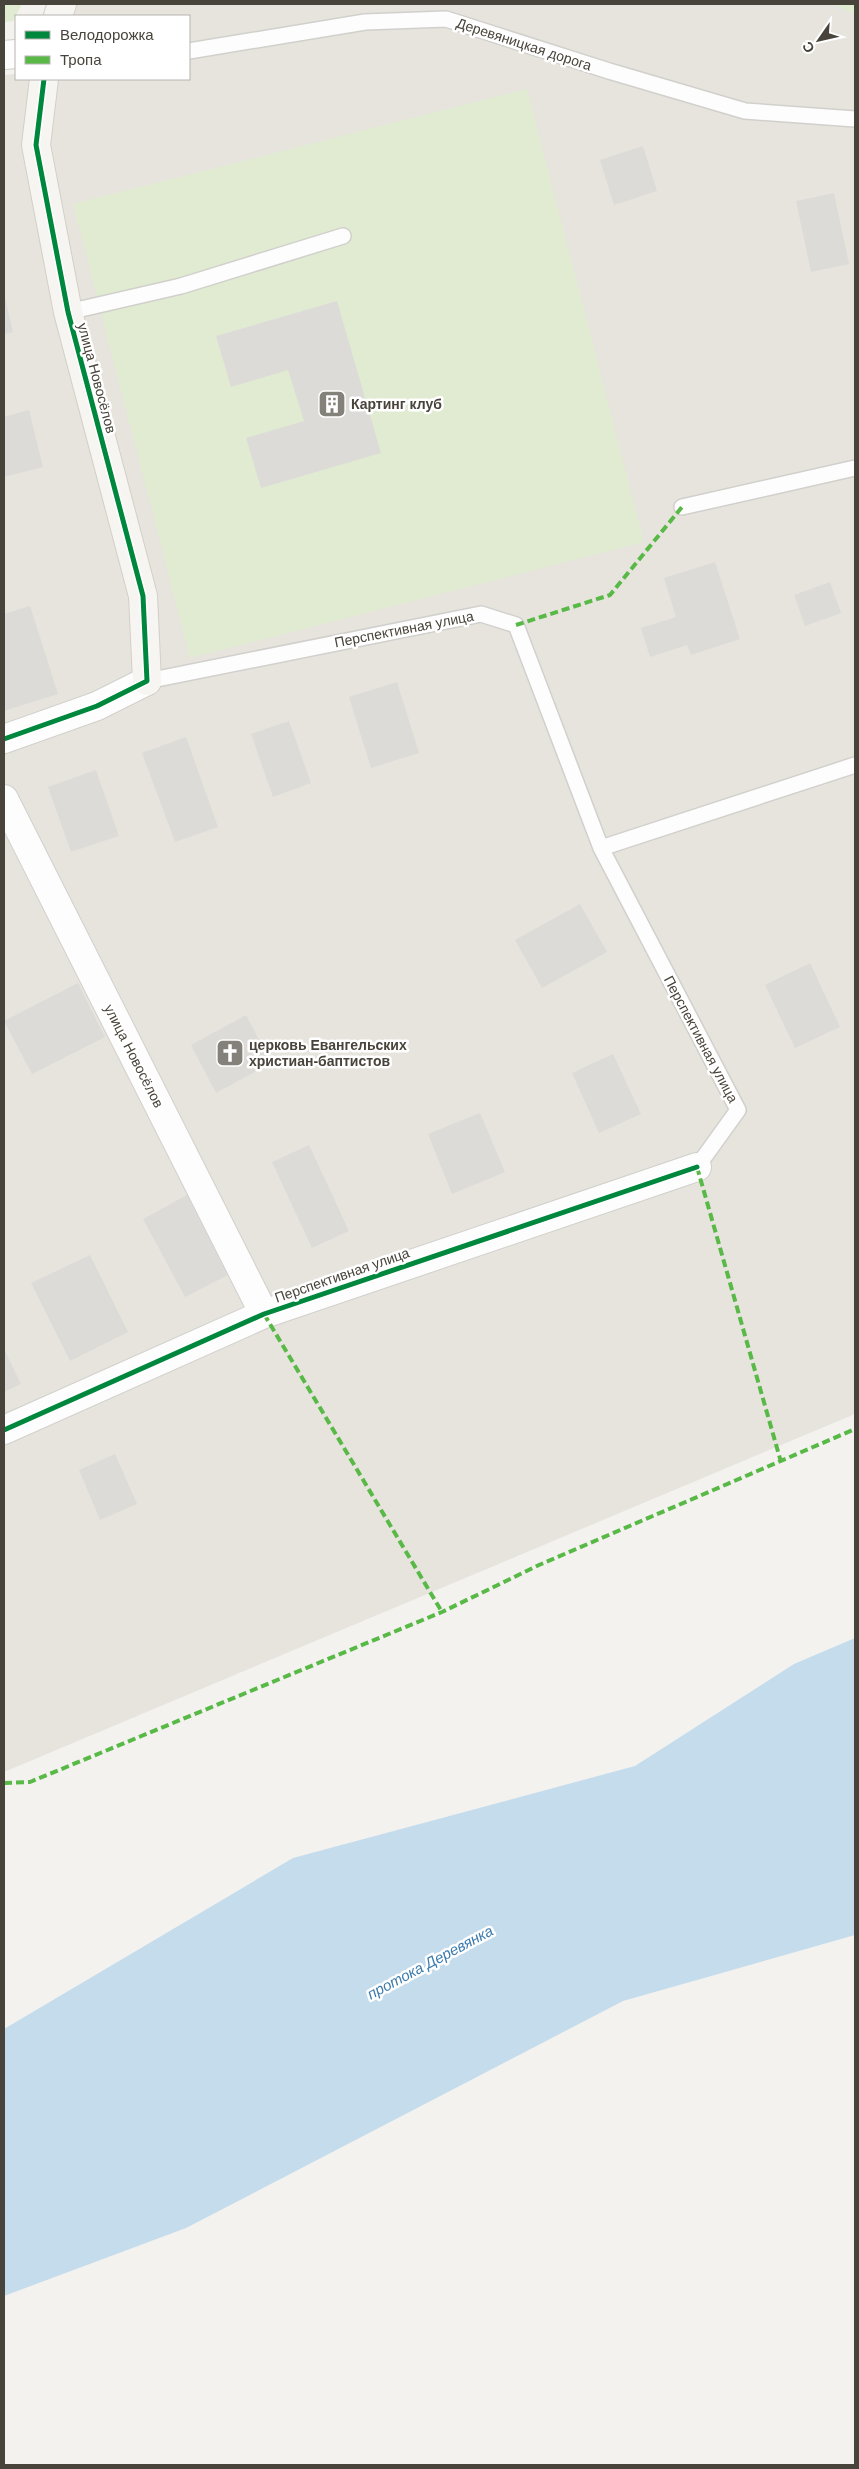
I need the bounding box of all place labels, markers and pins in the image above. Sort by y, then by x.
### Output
building icon: Картинг клуб [317,389,347,419]
place label: Картинг клуб [351,396,442,412]
place label: церковь Евангельских христиан-баптистов [249,1037,407,1069]
church icon: церковь Евангельских христиан-баптистов [215,1038,245,1068]

